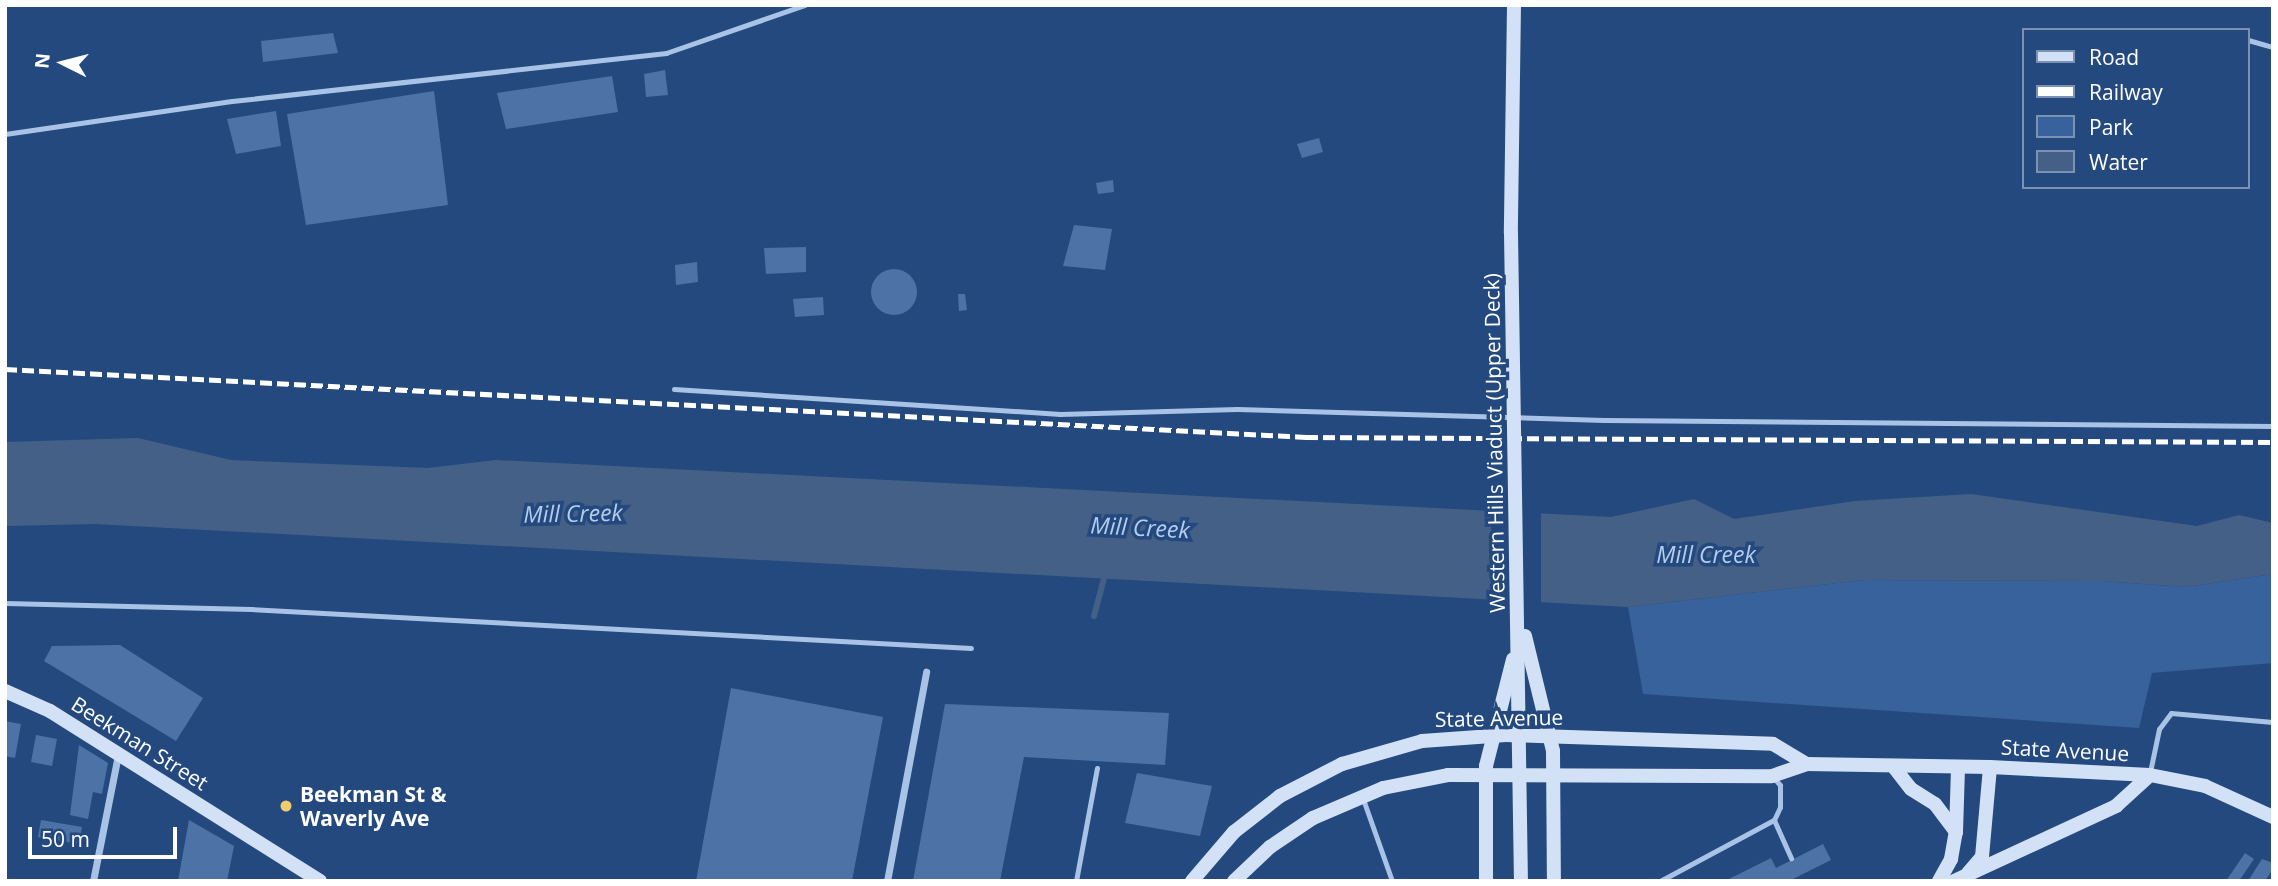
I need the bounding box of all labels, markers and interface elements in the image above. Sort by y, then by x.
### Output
north arrow [28,28,98,98]
legend [2022,28,2250,189]
text: Road [2089,43,2139,71]
text: N [28,52,56,70]
text: Railway [2089,78,2163,106]
text: Park [2089,113,2133,141]
text: Water [2089,148,2148,176]
street label: Western Hills Viaduct (Upper Deck) [1478,273,1510,613]
water label: Mill Creek [523,498,623,528]
water label: Mill Creek [1090,511,1190,543]
water label: Mill Creek [1656,540,1756,568]
street label: Beekman Street [67,691,213,795]
street label: State Avenue [1435,704,1563,732]
street label: State Avenue [2000,734,2130,766]
place label: Beekman St & Waverly Ave [300,781,446,831]
marker: Beekman St & Waverly Ave [278,798,294,814]
scale bar [32,812,180,856]
text: 50 m [41,825,90,853]

